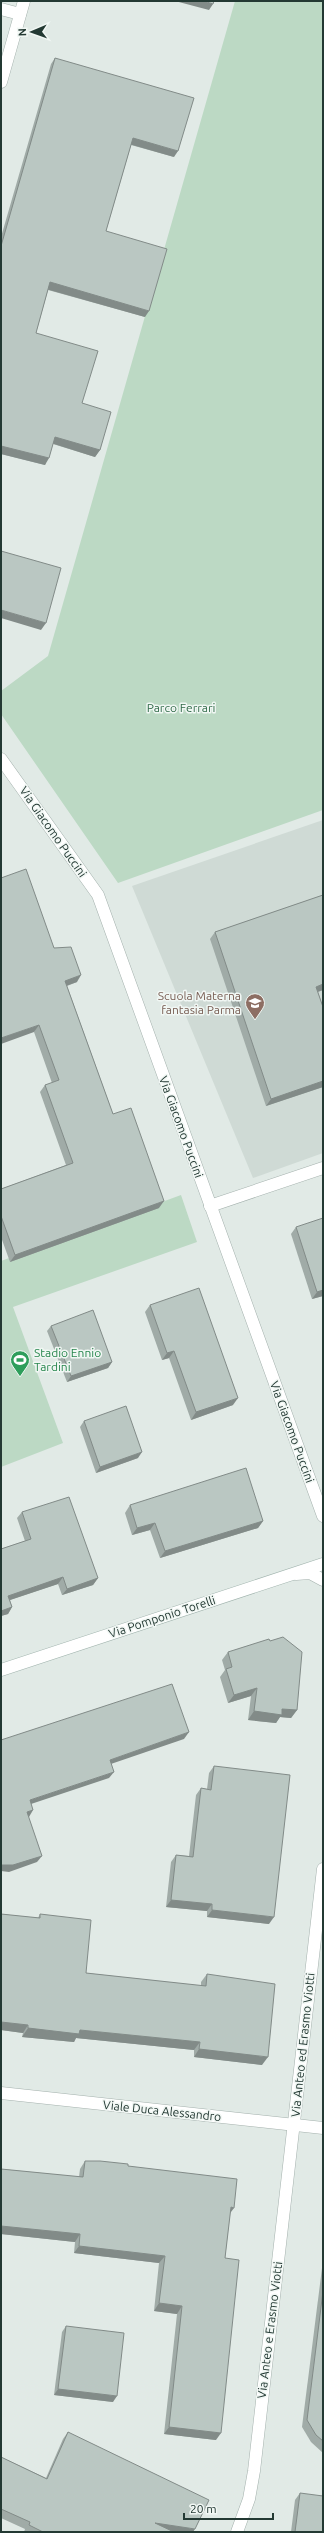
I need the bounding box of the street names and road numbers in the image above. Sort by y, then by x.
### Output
street label: Via Giacomo Puccini [17,784,90,879]
street label: Via Giacomo Puccini [157,1074,206,1180]
street label: Via Giacomo Puccini [268,1379,317,1485]
street label: Via Pomponio Torelli [107,1593,217,1640]
street label: Via Anteo ed Erasmo Viotti [288,1972,317,2118]
street label: Viale Duca Alessandro [102,2098,222,2123]
street label: Via Anteo e Erasmo Viotti [255,2261,284,2399]

